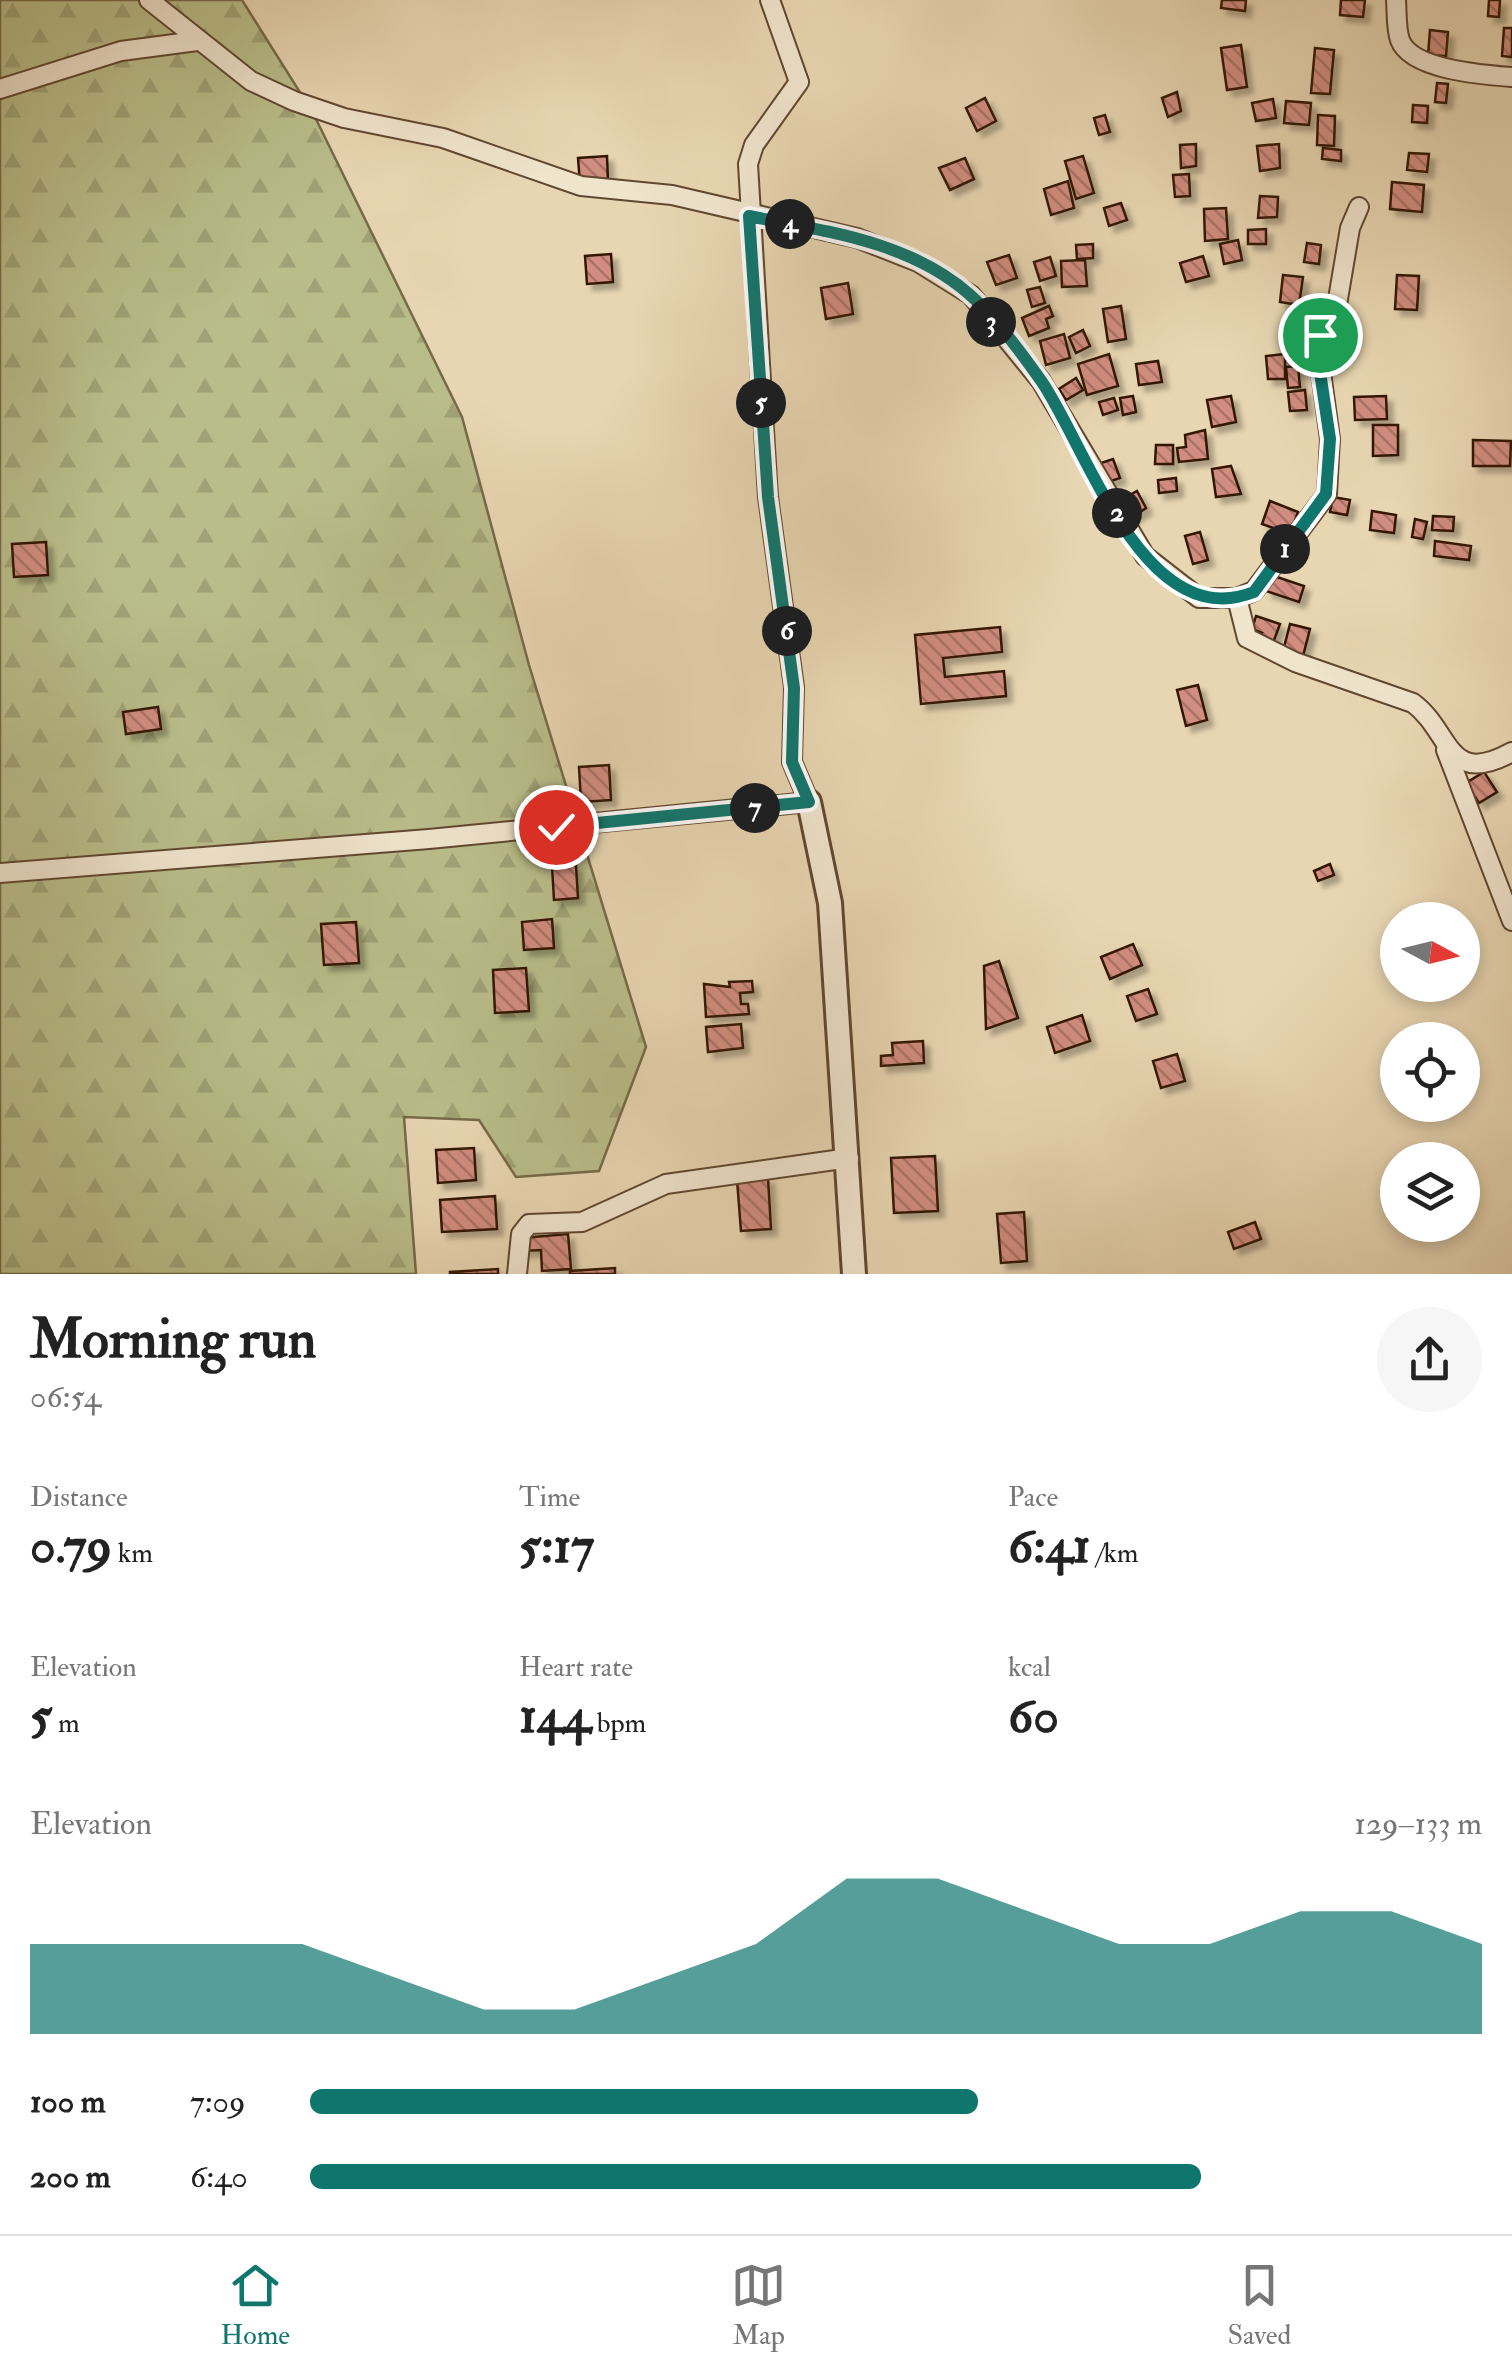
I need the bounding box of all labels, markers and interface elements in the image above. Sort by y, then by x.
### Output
pin: 4 [765,199,815,249]
text: 4 [782,206,798,241]
pin [1278,293,1363,378]
pin: 3 [966,297,1016,347]
text: 3 [986,304,996,339]
icon: arrive [1293,308,1348,363]
pin: 5 [736,378,786,428]
text: 5 [755,385,767,420]
pin: 2 [1092,488,1142,538]
text: 2 [1110,495,1124,530]
pin: 1 [1260,524,1310,574]
text: 1 [1280,531,1290,566]
pin: 6 [762,606,812,656]
text: 6 [780,613,794,648]
pin: 7 [730,783,780,833]
pin [514,785,599,870]
text: 7 [749,790,761,825]
icon: check [529,800,584,855]
north arrow [1380,902,1480,1002]
map controls [1380,902,1480,1242]
button: locate [1380,1022,1480,1122]
button: layers [1380,1142,1480,1242]
text: Morning run [30,1305,316,1374]
button: share [1377,1307,1482,1412]
text: 06:54 [30,1377,101,1417]
text: Distance [30,1480,128,1515]
text: Time [519,1480,580,1515]
text: Pace [1008,1480,1058,1515]
text: 0.79 [30,1515,112,1578]
text: 5:17 [519,1515,594,1578]
text: 6:41 [1008,1515,1090,1578]
text: km [112,1536,153,1571]
text: /km [1090,1536,1139,1571]
text: Elevation [30,1650,137,1685]
text: Heart rate [519,1650,633,1685]
text: kcal [1008,1650,1051,1685]
text: 5 [30,1685,52,1748]
text: 144 [519,1685,591,1748]
text: 60 [1008,1685,1059,1748]
text: m [52,1706,80,1741]
text: bpm [591,1706,646,1741]
text: Elevation [30,1804,152,1844]
text: 129–133 m [1354,1804,1482,1844]
text: 100 m [30,2082,106,2122]
text: 7:09 [190,2082,245,2122]
text: 200 m [30,2157,111,2197]
text: 6:40 [190,2157,248,2197]
tab: Home [221,2258,290,2353]
tab: Map [731,2258,786,2353]
tab: Saved [1227,2258,1291,2353]

